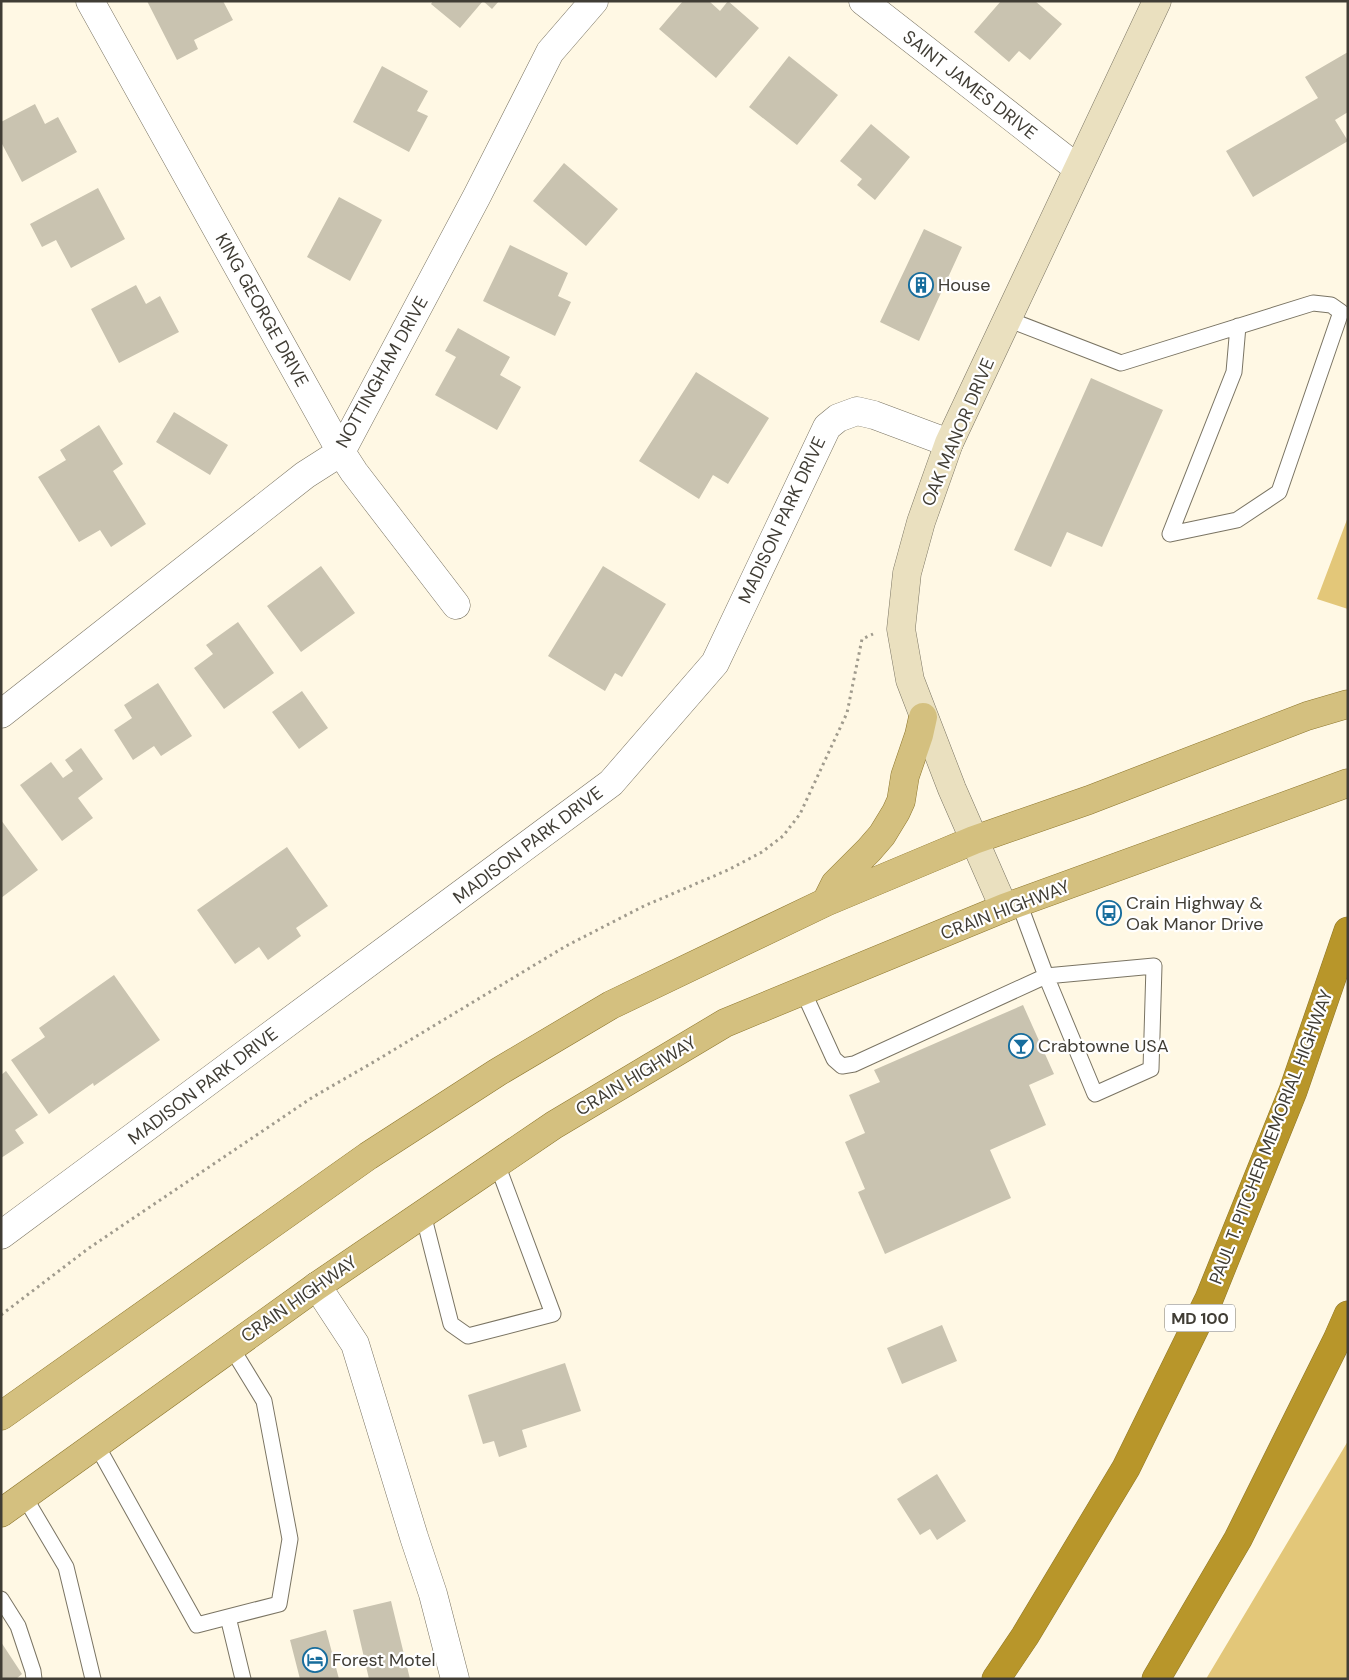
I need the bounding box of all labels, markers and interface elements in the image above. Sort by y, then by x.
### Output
street label: SAINT JAMES DRIVE [898,25,1042,145]
street label: KING GEORGE DRIVE [210,229,314,391]
building icon: House [908,272,934,298]
place label: House [938,273,991,297]
street label: NOTTINGHAM DRIVE [330,292,434,452]
street label: OAK MANOR DRIVE [916,354,1000,510]
street label: MADISON PARK DRIVE [733,433,831,607]
street label: MADISON PARK DRIVE [448,781,608,909]
street label: CRAIN HIGHWAY [937,874,1074,946]
place label: Crain Highway & Oak Manor Drive [1126,891,1264,936]
bus stop icon: Crain Highway & Oak Manor Drive [1096,900,1122,926]
street label: PAUL T. PITCHER MEMORIAL HIGHWAY [1204,986,1339,1288]
street label: MADISON PARK DRIVE [123,1022,283,1150]
street label: CRAIN HIGHWAY [571,1030,701,1121]
bar icon: Crabtowne USA [1008,1033,1034,1059]
place label: Crabtowne USA [1038,1034,1169,1058]
street label: CRAIN HIGHWAY [236,1250,362,1348]
road number: MD 100 [1165,1305,1235,1332]
hotel icon: Forest Motel [302,1647,328,1673]
place label: Forest Motel [332,1648,435,1672]

